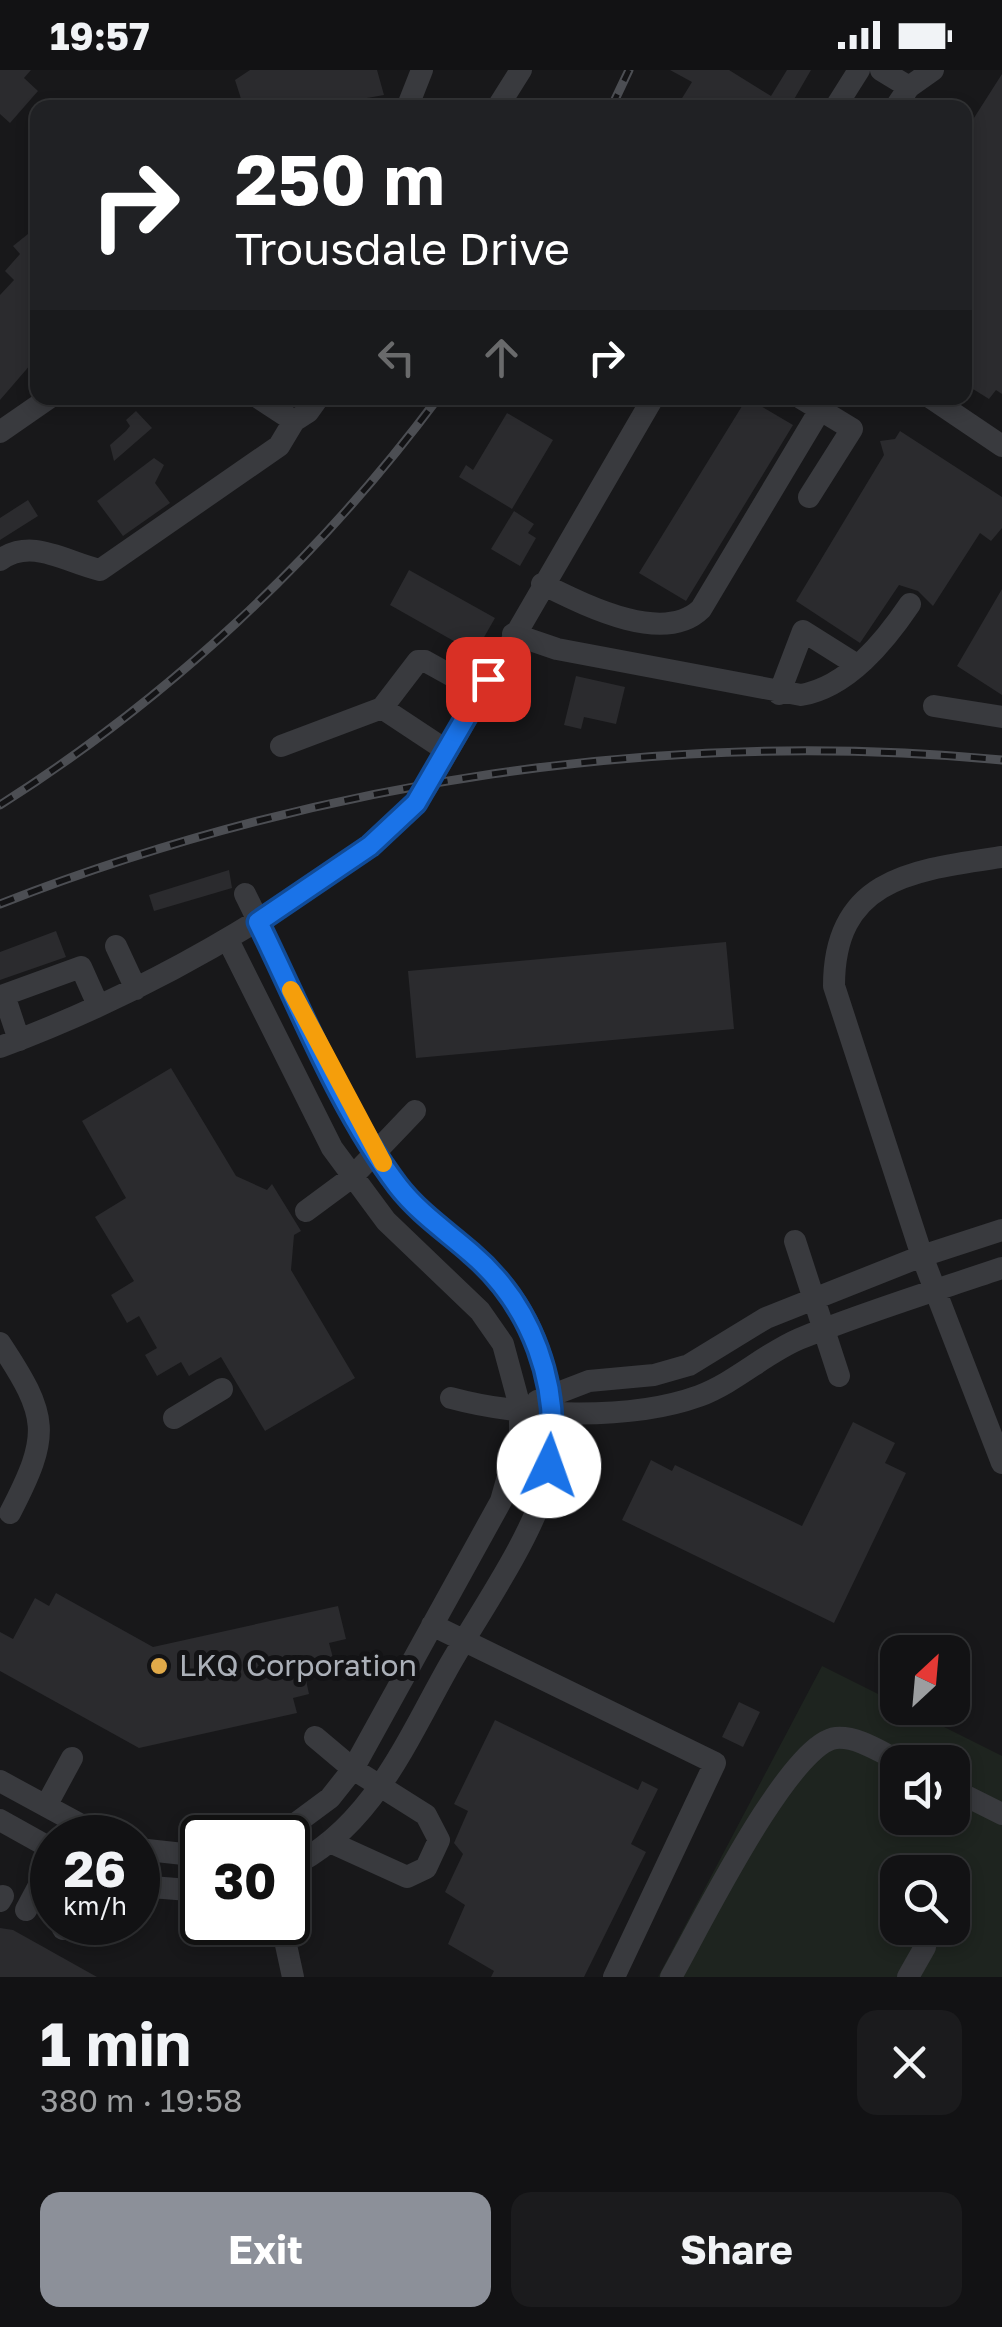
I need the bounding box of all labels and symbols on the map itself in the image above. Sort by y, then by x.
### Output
pin [446,637,531,722]
position arrow [497,1414,601,1518]
north arrow [880,1635,970,1725]
place label: LKQ Corporation [179,1647,417,1683]
marker: LKQ Corporation [148,1655,170,1677]
speed limit sign: 30 [180,1815,310,1945]

